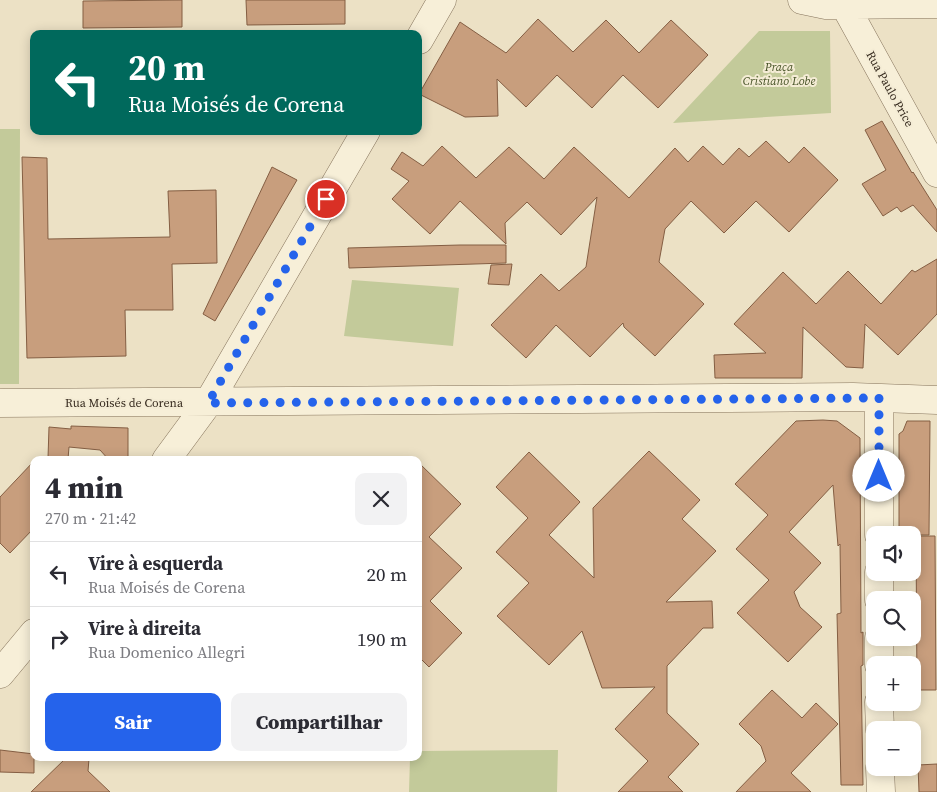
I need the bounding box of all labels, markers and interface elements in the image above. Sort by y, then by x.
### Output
text: 20 m [128,44,205,92]
street label: Rua Paulo Price [863,48,917,130]
icon: left [45,50,110,115]
park label: Praça Cristiano Lobe [743,59,815,89]
text: Rua Moisés de Corena [128,89,344,119]
pin [305,178,347,220]
icon: arrive [312,185,340,213]
street label: Rua Moisés de Corena [65,395,184,411]
position arrow [852,449,904,501]
text: 4 min [45,467,123,508]
button: close [355,473,407,525]
text: 270 m · 21:42 [45,507,136,529]
map controls [866,526,921,776]
button: sound [866,526,921,581]
text: Vire à esquerda [88,550,223,576]
icon: left [45,560,73,588]
text: 20 m [366,561,407,587]
text: Rua Moisés de Corena [88,576,245,598]
button: search [866,591,921,646]
text: Vire à direita [88,615,201,641]
icon: right [45,625,73,653]
text: 190 m [357,626,407,652]
text: Rua Domenico Allegri [88,641,245,663]
button: + [866,656,921,711]
button: Sair [45,693,221,751]
button: Compartilhar [231,693,407,751]
button: − [866,721,921,776]

